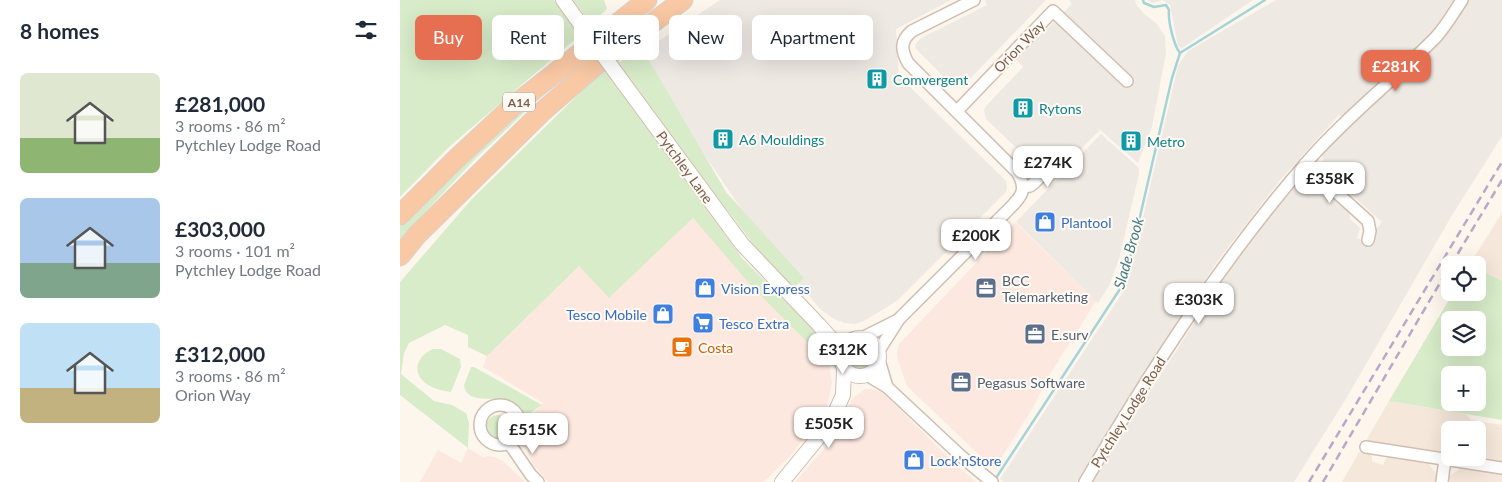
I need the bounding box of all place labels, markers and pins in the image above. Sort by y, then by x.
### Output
pin: £281K [1361,49,1431,92]
building icon: Comvergent [865,67,889,91]
place label: Comvergent [893,71,968,88]
building icon: Rytons [1011,96,1035,120]
place label: Rytons [1039,100,1082,117]
building icon: A6 Mouldings [711,127,735,151]
building icon: Metro [1119,129,1143,153]
place label: A6 Mouldings [739,131,824,148]
place label: Metro [1147,133,1185,150]
pin: £274K [1013,146,1083,188]
pin: £358K [1295,162,1365,204]
shop icon: Plantool [1033,210,1057,234]
place label: Plantool [1061,214,1112,231]
pin: £200K [941,218,1011,261]
place label: BCC Telemarketing [1002,272,1088,305]
shop icon: Vision Express [693,276,717,300]
office icon: BCC Telemarketing [974,276,998,300]
place label: Vision Express [721,280,810,297]
pin: £303K [1164,282,1234,325]
shop icon: Tesco Mobile [651,302,675,326]
place label: Tesco Mobile [566,306,647,323]
supermarket icon: Tesco Extra [691,311,715,335]
place label: Tesco Extra [719,315,789,332]
office icon: E.surv [1023,322,1047,346]
place label: E.surv [1051,326,1089,343]
pin: £312K [808,332,878,375]
cafe icon: Costa [670,335,694,359]
place label: Costa [698,339,733,356]
office icon: Pegasus Software [949,370,973,394]
place label: Pegasus Software [977,374,1085,391]
pin: £505K [794,406,864,449]
pin: £515K [498,412,568,455]
shop icon: Lock'nStore [902,448,926,472]
place label: Lock'nStore [930,452,1001,469]

